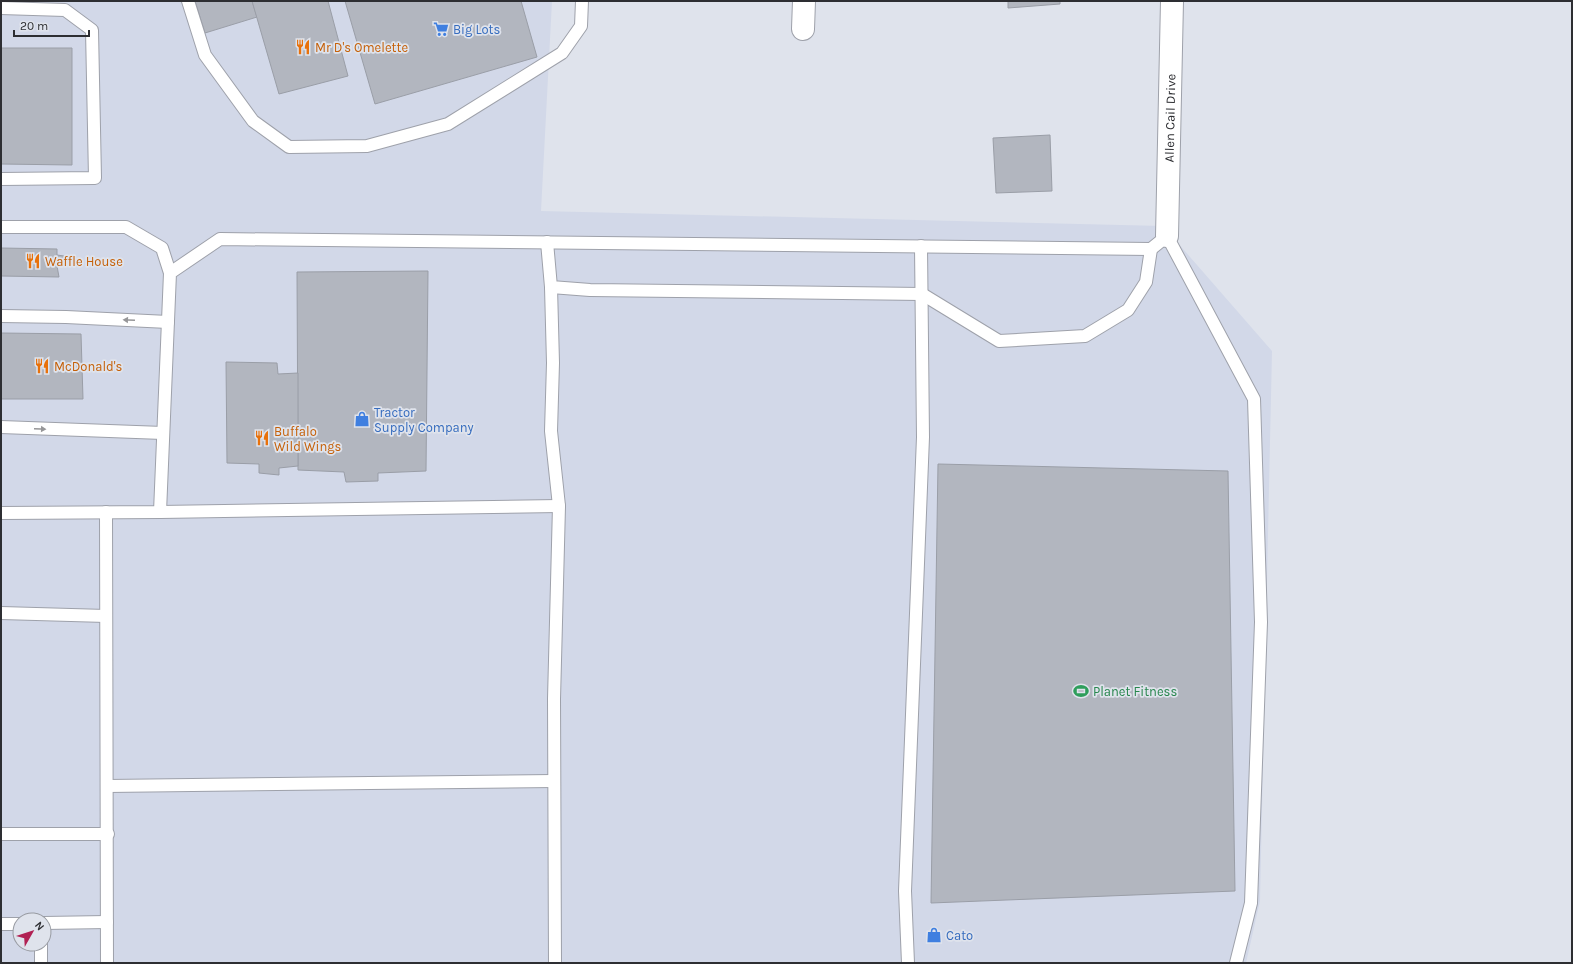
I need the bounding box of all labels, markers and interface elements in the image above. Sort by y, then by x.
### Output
scale bar [14,12,89,38]
text: 20 m [20,19,48,33]
supermarket icon: Big Lots [432,20,450,38]
place label: Big Lots [453,22,500,37]
restaurant icon: Mr D's Omelette [294,38,312,56]
place label: Mr D's Omelette [315,40,408,55]
street label: Allen Cail Drive [1161,73,1178,162]
restaurant icon: Waffle House [24,252,42,270]
place label: Waffle House [45,254,123,269]
one-way arrow [123,317,135,324]
restaurant icon: McDonald's [33,357,51,375]
place label: McDonald's [54,359,123,374]
place label: Tractor Supply Company [374,405,474,435]
shop icon: Tractor Supply Company [353,410,371,428]
place label: Buffalo Wild Wings [274,424,342,454]
one-way arrow [34,425,46,432]
restaurant icon: Buffalo Wild Wings [253,429,271,447]
sports icon: Planet Fitness [1072,682,1090,700]
place label: Planet Fitness [1093,684,1177,699]
north arrow [12,912,52,952]
text: N [32,919,47,933]
shop icon: Cato [925,926,943,944]
place label: Cato [946,928,973,943]

